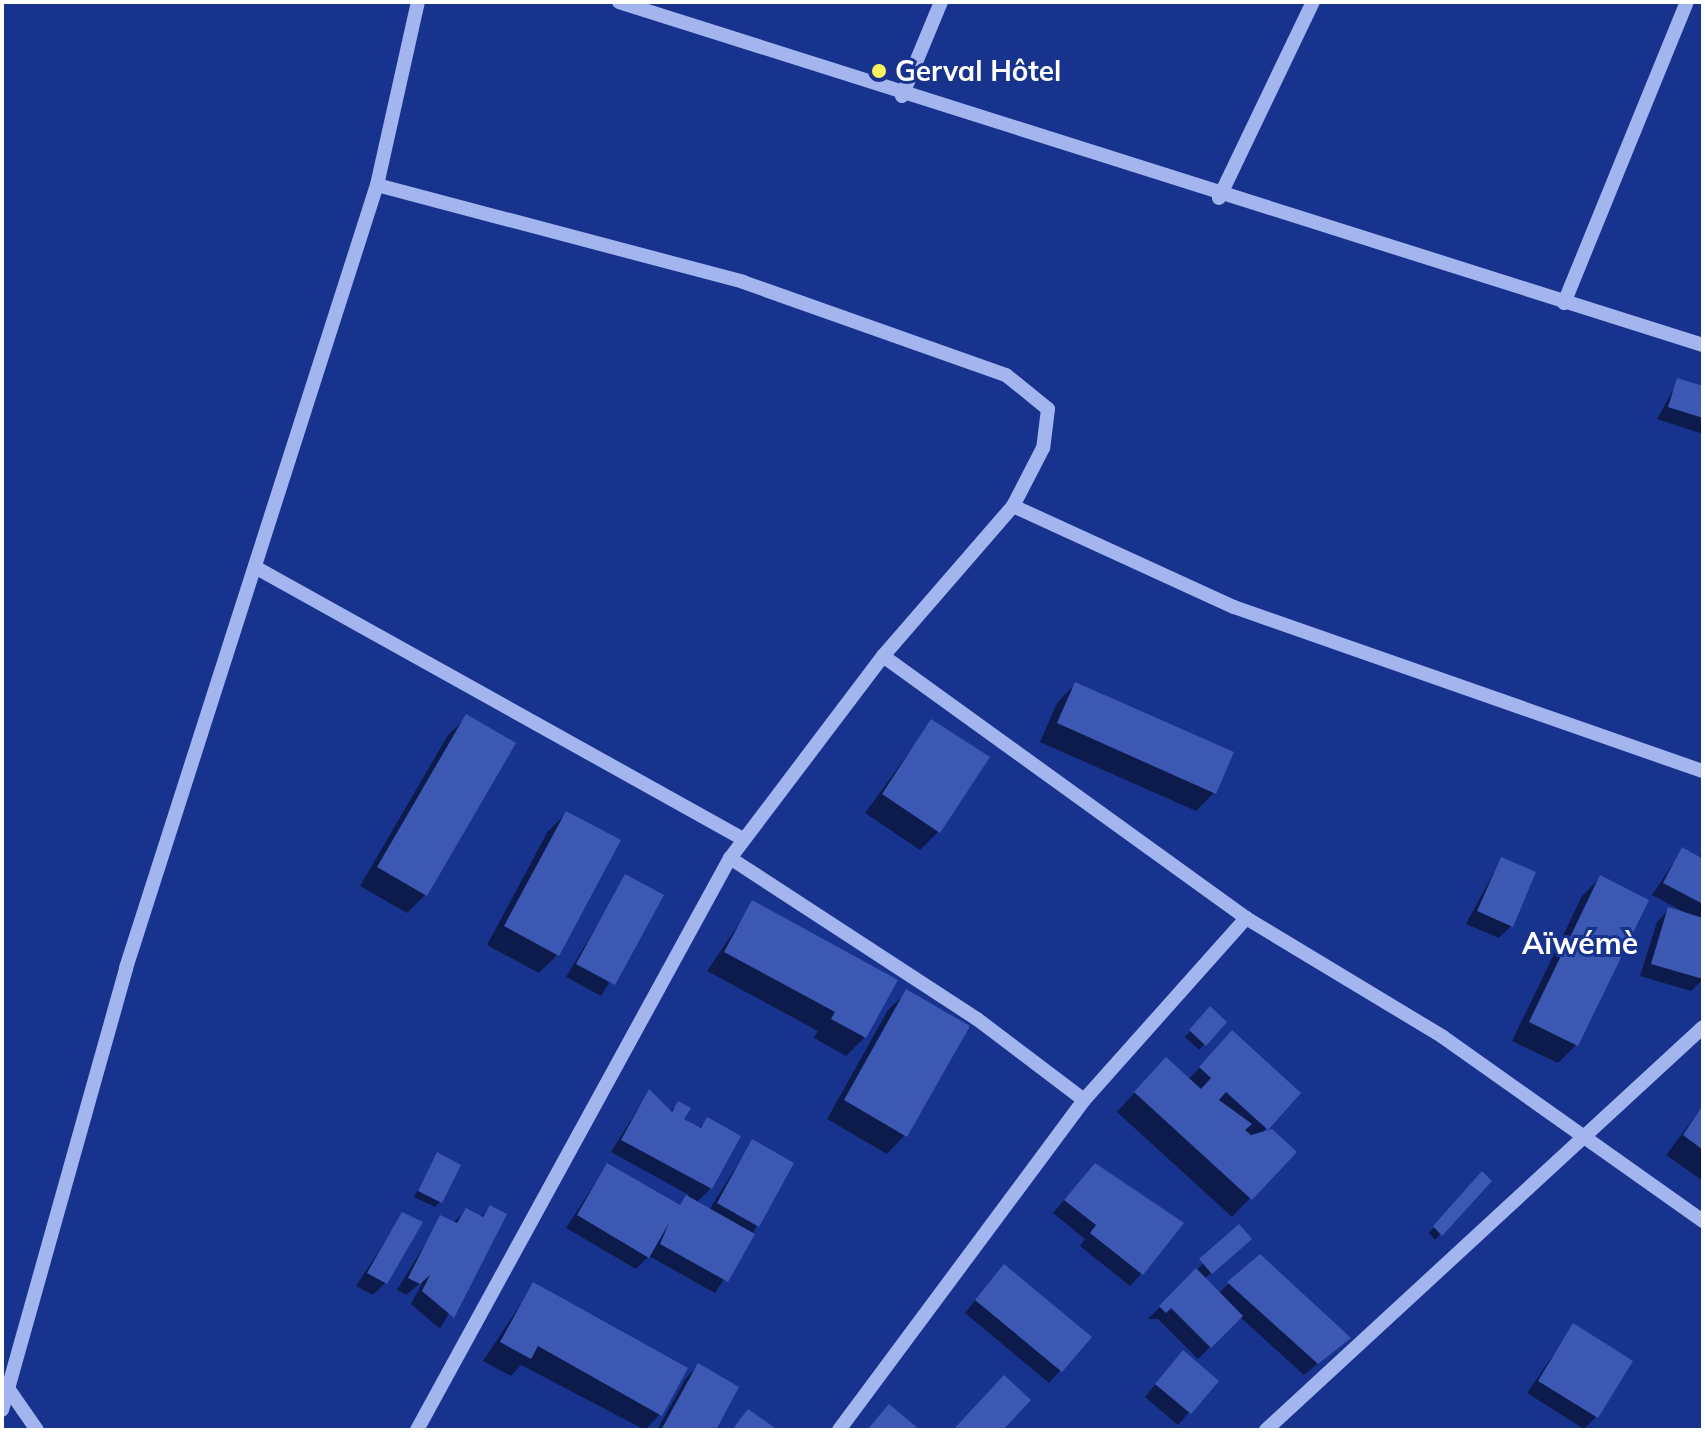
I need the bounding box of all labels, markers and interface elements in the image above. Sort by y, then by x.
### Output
place label: Gerval Hôtel [895,54,1061,88]
marker: Gerval Hôtel [870,62,888,80]
district label: Aïwémè [1522,925,1638,961]

